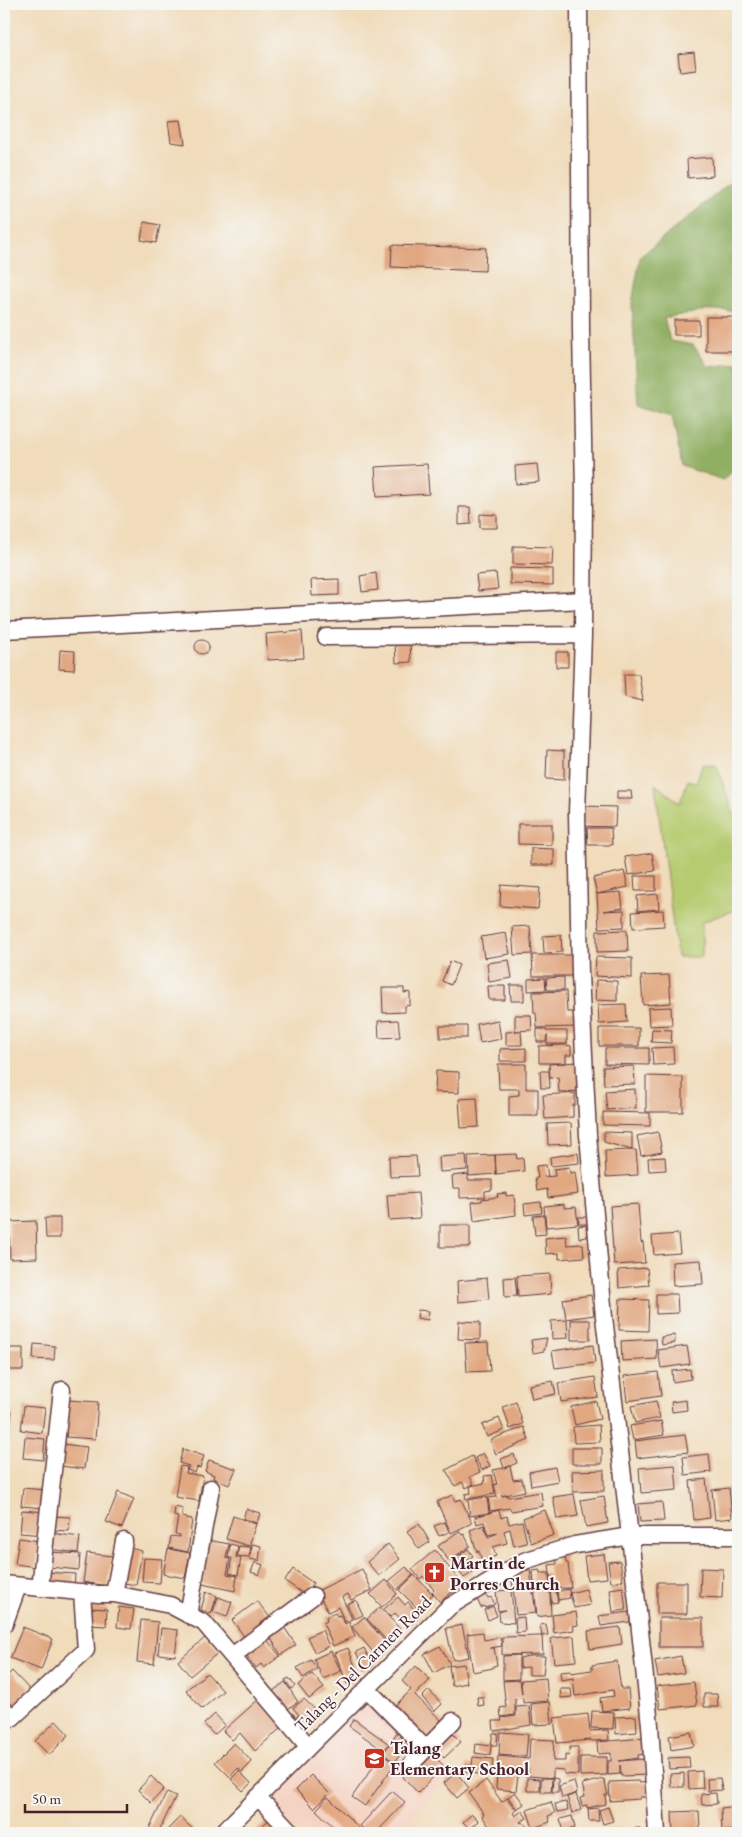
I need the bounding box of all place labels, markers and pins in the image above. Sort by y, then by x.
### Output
place label: Martin de Porres Church [450,1551,560,1595]
church icon: Martin de Porres Church [422,1561,446,1585]
place label: Talang Elementary School [390,1736,529,1780]
school or university icon: Talang Elementary School [362,1746,386,1770]

